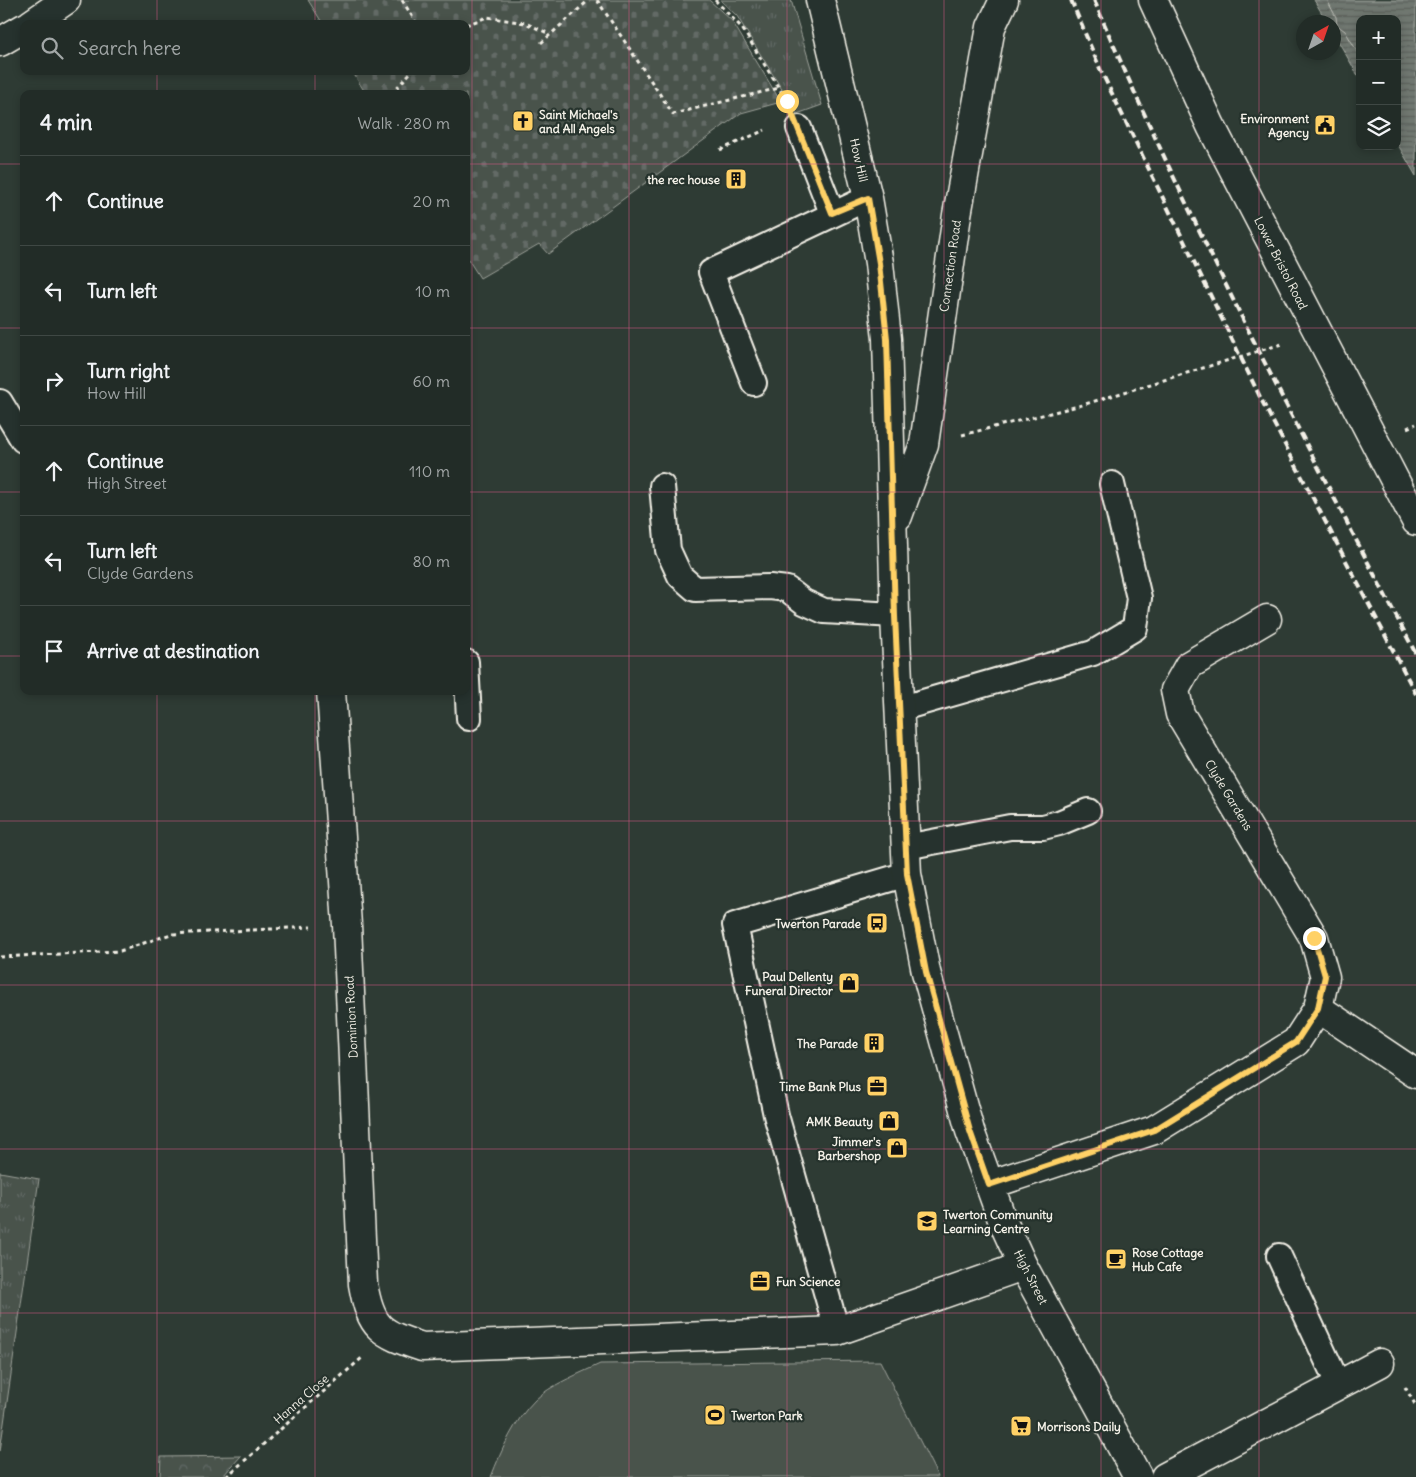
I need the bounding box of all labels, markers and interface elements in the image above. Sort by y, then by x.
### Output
north arrow [1296,15,1341,60]
map controls [1356,15,1401,150]
button: + [1356,15,1401,60]
search box [20,20,470,75]
icon: search [38,34,66,62]
text: Search here [78,36,181,60]
button: − [1356,60,1401,105]
route start [776,90,799,113]
button: layers [1356,105,1401,150]
place label: Saint Michael's and All Angels [539,107,619,137]
text: 4 min [40,109,92,136]
church icon: Saint Michael's and All Angels [511,109,535,133]
place label: Environment Agency [1240,111,1310,141]
text: Walk · 280 m [358,113,450,133]
public building icon: Environment Agency [1313,113,1337,137]
street label: How Hill [847,137,871,183]
building icon: the rec house [724,167,748,191]
place label: the rec house [646,172,721,187]
icon: ahead [40,187,68,215]
text: Continue [87,189,164,213]
text: 20 m [413,191,450,211]
street label: Lower Bristol Road [1251,214,1311,312]
street label: Connection Road [936,219,964,313]
icon: left [40,277,68,305]
text: Turn left [87,279,157,303]
text: 10 m [415,281,450,301]
text: Turn right [87,359,170,383]
icon: right [40,367,68,395]
text: 60 m [412,371,450,391]
text: How Hill [87,383,146,403]
text: Continue [87,449,164,473]
icon: ahead [40,457,68,485]
text: 110 m [409,461,450,481]
text: High Street [87,473,167,493]
text: Turn left [87,539,157,563]
icon: left [40,547,68,575]
text: 80 m [412,551,450,571]
text: Clyde Gardens [87,563,194,583]
icon: arrive [40,637,68,665]
text: Arrive at destination [87,639,260,663]
street label: Clyde Gardens [1202,757,1256,833]
bus stop icon: Twerton Parade [865,911,889,935]
place label: Twerton Parade [775,916,862,931]
route end [1303,927,1326,950]
place label: Paul Dellenty Funeral Director [745,969,833,998]
shop icon: Paul Dellenty Funeral Director [837,971,861,995]
street label: Dominion Road [341,975,361,1059]
building icon: The Parade [862,1031,886,1055]
place label: The Parade [797,1036,859,1051]
office icon: Time Bank Plus [865,1074,889,1098]
place label: Time Bank Plus [779,1079,862,1094]
shop icon: AMK Beauty [877,1109,901,1133]
place label: AMK Beauty [806,1114,873,1130]
place label: Jimmer's Barbershop [817,1134,882,1164]
shop icon: Jimmer's Barbershop [885,1136,909,1160]
place label: Twerton Community Learning Centre [943,1207,1053,1237]
school or university icon: Twerton Community Learning Centre [915,1209,939,1233]
place label: Rose Cottage Hub Cafe [1132,1245,1204,1274]
street label: High Street [1011,1247,1051,1307]
cafe icon: Rose Cottage Hub Cafe [1104,1247,1128,1271]
office icon: Fun Science [748,1269,772,1293]
place label: Fun Science [776,1274,841,1289]
street label: Hanna Close [270,1371,332,1427]
sports icon: Twerton Park [703,1403,727,1427]
place label: Twerton Park [731,1408,803,1423]
supermarket icon: Morrisons Daily [1009,1414,1033,1438]
place label: Morrisons Daily [1037,1419,1121,1435]

